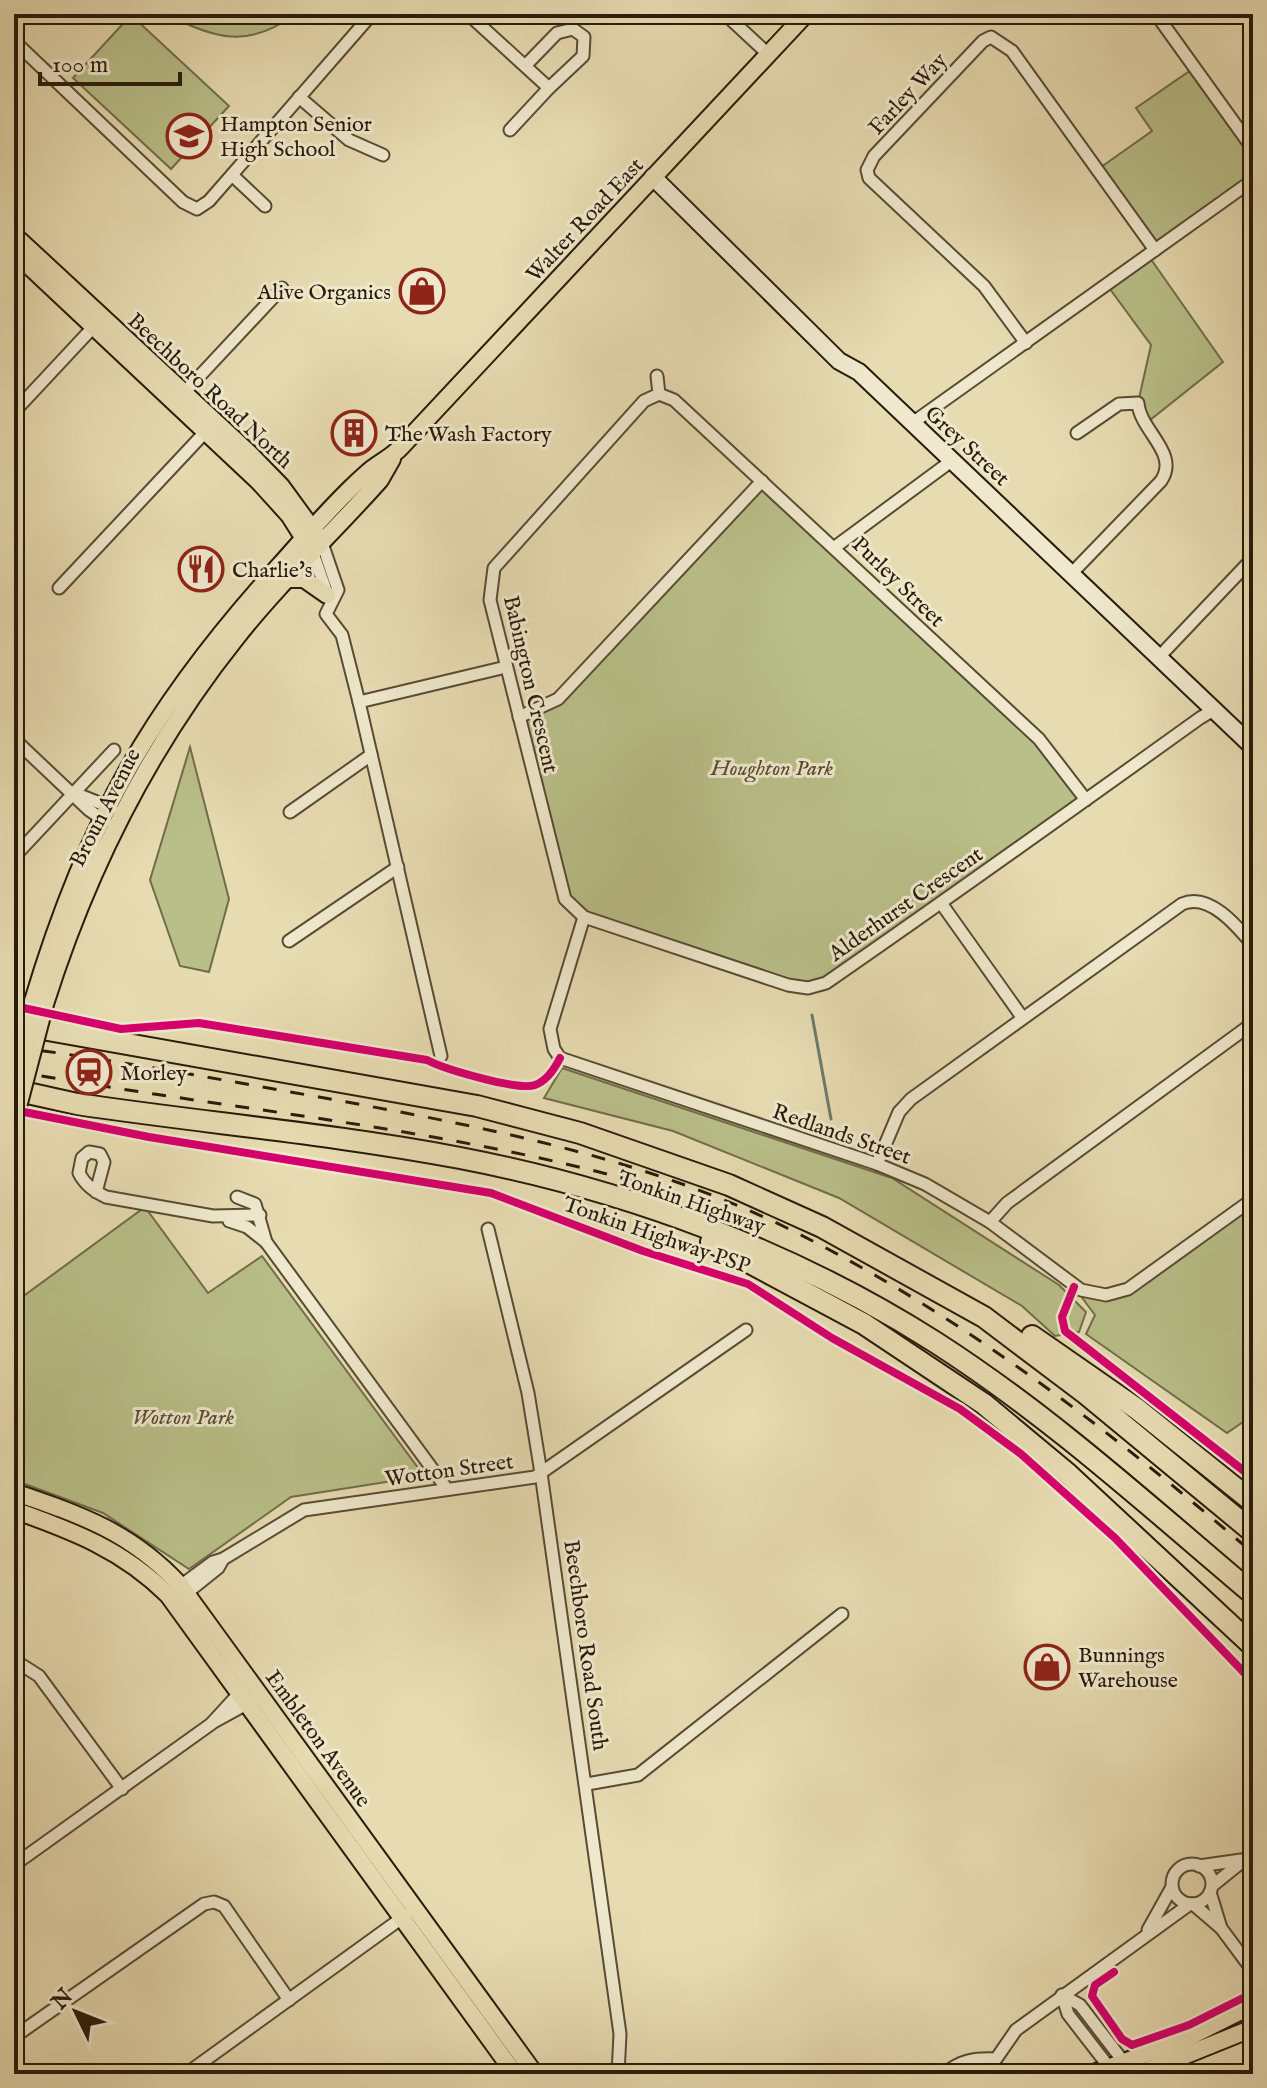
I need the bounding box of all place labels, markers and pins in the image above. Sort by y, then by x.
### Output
place label: Hampton Senior High School [220,111,372,164]
school or university icon: Hampton Senior High School [165,112,213,160]
shop icon: Alive Organics [398,267,446,315]
place label: Alive Organics [256,279,391,307]
building icon: The Wash Factory [330,409,378,457]
place label: The Wash Factory [385,421,552,449]
restaurant icon: Charlie's [177,545,225,593]
place label: Charlie's [232,557,313,585]
station icon: Morley [65,1048,113,1096]
place label: Morley [120,1060,187,1088]
place label: Bunnings Warehouse [1078,1642,1178,1695]
shop icon: Bunnings Warehouse [1023,1643,1071,1691]

